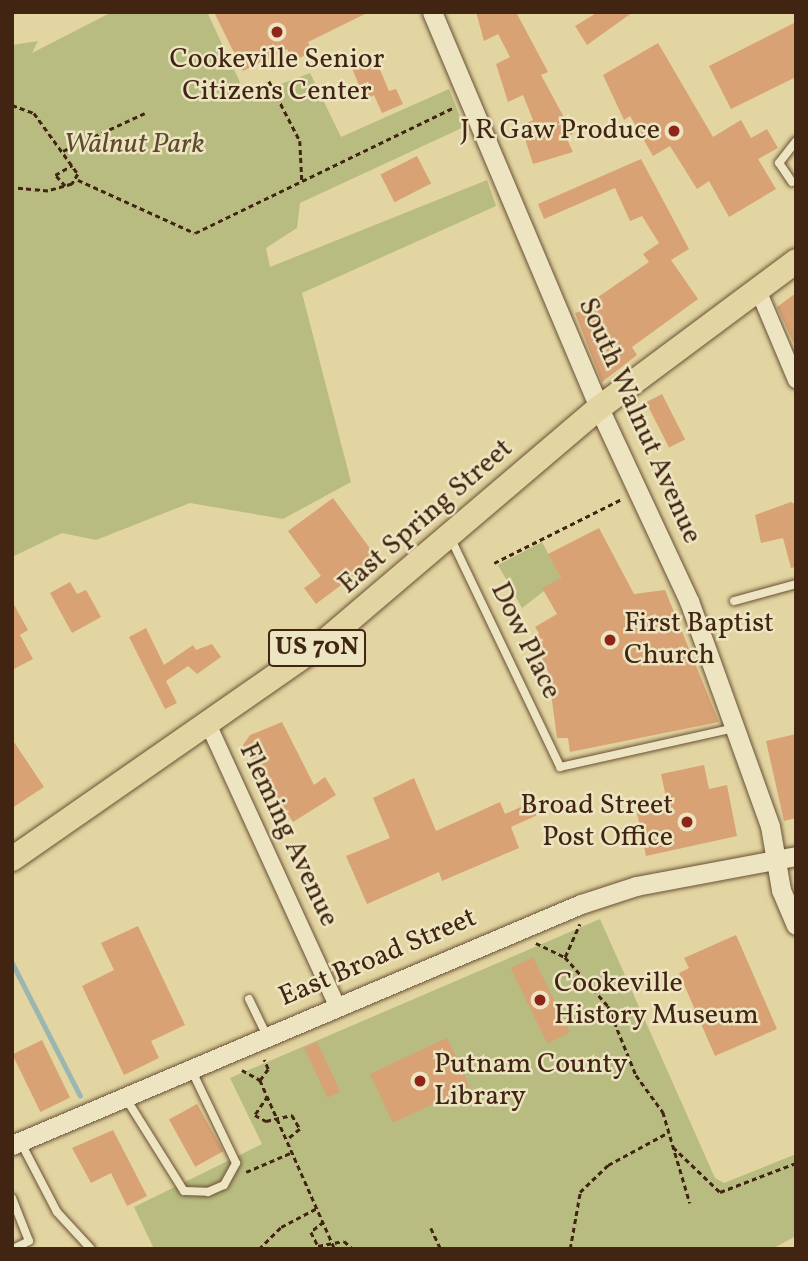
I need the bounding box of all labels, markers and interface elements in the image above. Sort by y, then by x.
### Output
marker: Cookeville Senior Citizens Center [269,24,285,40]
place label: Cookeville Senior Citizens Center [170,43,384,109]
place label: J R Gaw Produce [459,114,660,148]
marker: J R Gaw Produce [666,123,682,139]
park label: Walnut Park [64,128,204,162]
street label: South Walnut Avenue [570,293,708,549]
street label: East Spring Street [332,432,520,602]
street label: Dow Place [482,577,568,705]
place label: First Baptist Church [624,607,774,673]
road number: US 70N [268,626,366,670]
marker: First Baptist Church [602,632,618,648]
street label: Fleming Avenue [231,738,345,932]
place label: Broad Street Post Office [520,789,673,855]
marker: Broad Street Post Office [679,814,695,830]
street label: East Broad Street [274,901,482,1015]
place label: Cookeville History Museum [554,967,760,1033]
marker: Cookeville History Museum [532,992,548,1008]
place label: Putnam County Library [434,1048,628,1114]
marker: Putnam County Library [412,1073,428,1089]

